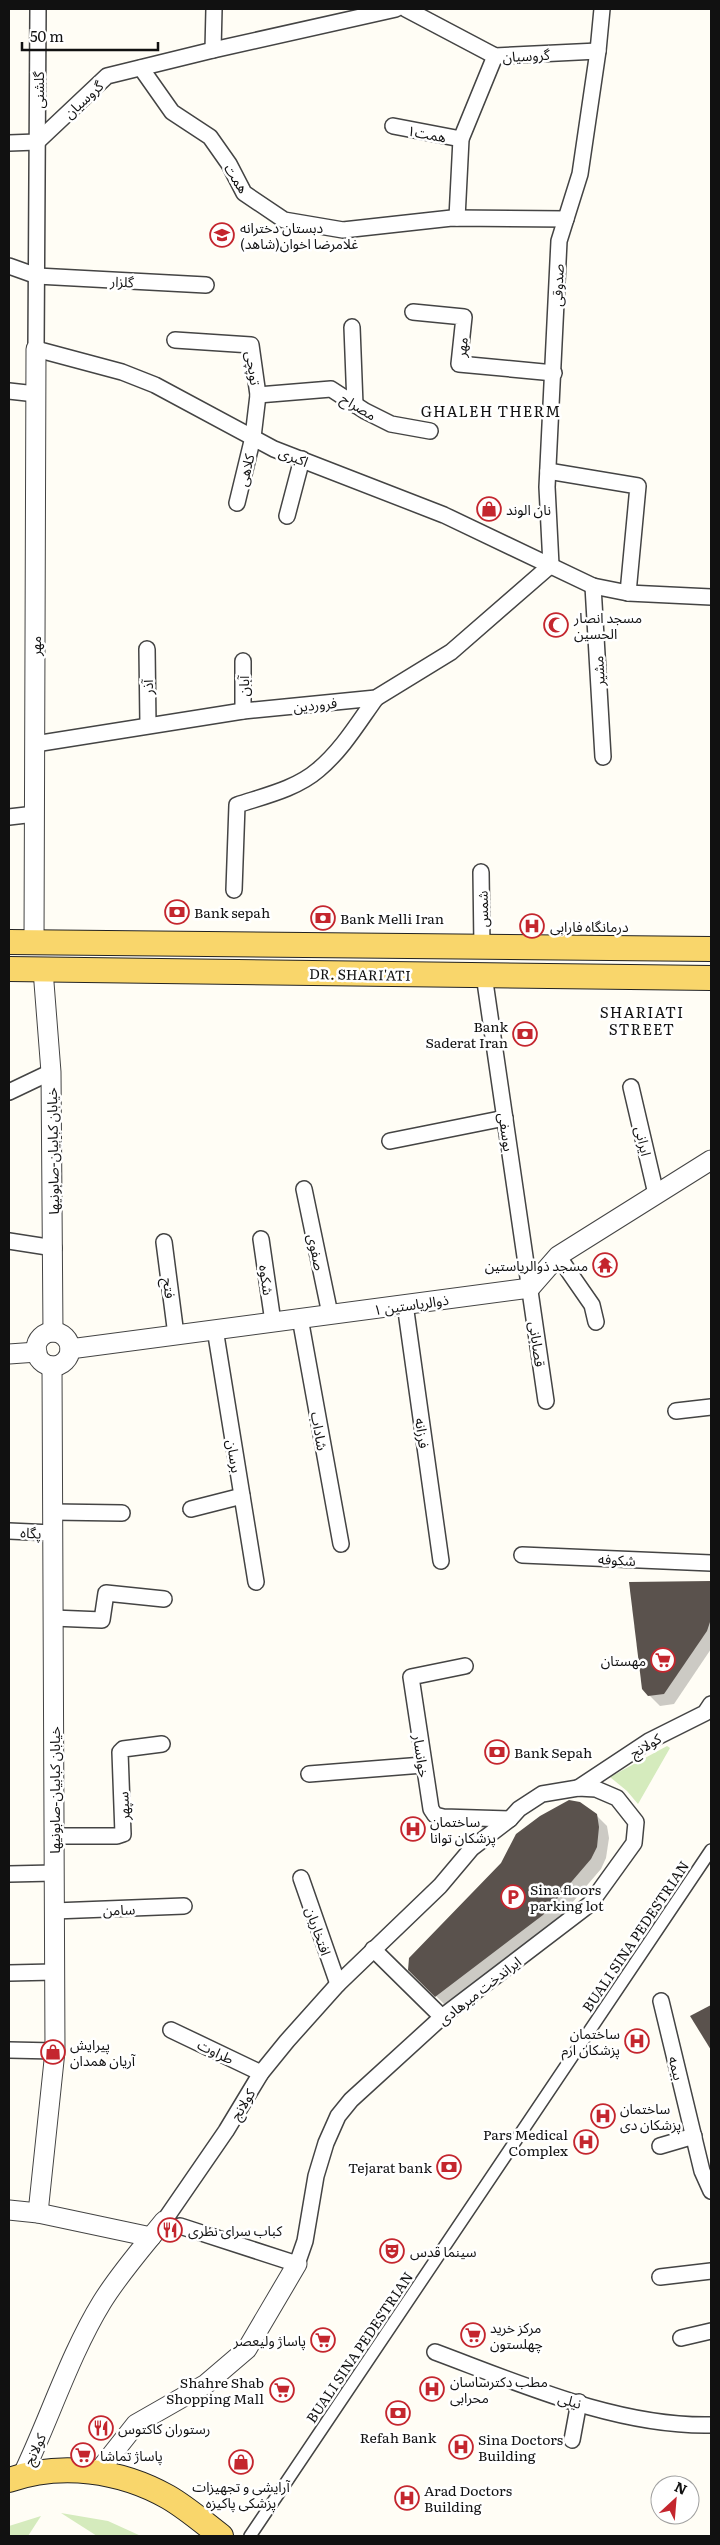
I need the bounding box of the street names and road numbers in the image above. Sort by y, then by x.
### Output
street label: گروسیان [502,44,550,66]
street label: گلشنی [28,71,48,108]
street label: گروسیان [59,75,107,122]
street label: همت۱ [406,119,448,147]
street label: همت [220,159,254,197]
street label: صدوقی [546,263,568,307]
street label: گلزار [109,270,135,292]
street label: مهر [450,336,472,359]
street label: توپچی [240,350,267,387]
street label: مصراح [336,388,380,426]
street label: اکبری [276,441,312,471]
street label: کلاهی [231,452,259,488]
street label: مهر [25,636,45,657]
street label: مشیر [587,655,609,688]
street label: آبان [233,675,253,697]
street label: آذر [137,678,157,696]
street label: فروردین [292,692,338,716]
street label: شمس [472,890,492,928]
street label: DR. SHARI'ATI [309,963,411,985]
street label: خیابان کبابیان-صابونیها [41,1087,63,1215]
street label: یوسفی [494,1111,520,1153]
street label: ایرانی [631,1124,657,1158]
street label: صفوی [303,1232,331,1272]
street label: شکوه [255,1264,279,1296]
street label: فتح [157,1277,181,1300]
street label: ذوالریاستین ۱ [372,1289,450,1319]
street label: قصابانی [525,1320,551,1368]
street label: شاداب [307,1410,333,1452]
street label: فرزانه [411,1417,435,1449]
street label: برسان [223,1438,248,1474]
street label: پگاه [20,1521,42,1544]
street label: شکوفه [598,1548,636,1570]
street label: خیابان کبابیان-صابونیها [44,1726,64,1854]
street label: کولانج [626,1728,666,1764]
street label: خوانسار [409,1732,435,1779]
street label: سپهر [112,1791,135,1822]
street label: BUALI SINA PEDESTRIAN [577,1856,693,2016]
street label: سامن [102,1898,136,1920]
street label: افتخاریان [301,1904,337,1958]
street label: ایراندخت میرهادی [433,1951,525,2029]
street label: طراوت [194,2034,238,2068]
street label: بیمه [664,2054,690,2082]
street label: کولانج [225,2084,261,2124]
street label: BUALI SINA PEDESTRIAN [301,2267,417,2427]
street label: نیلی [556,2387,584,2413]
street label: کولانج [18,2429,52,2469]

